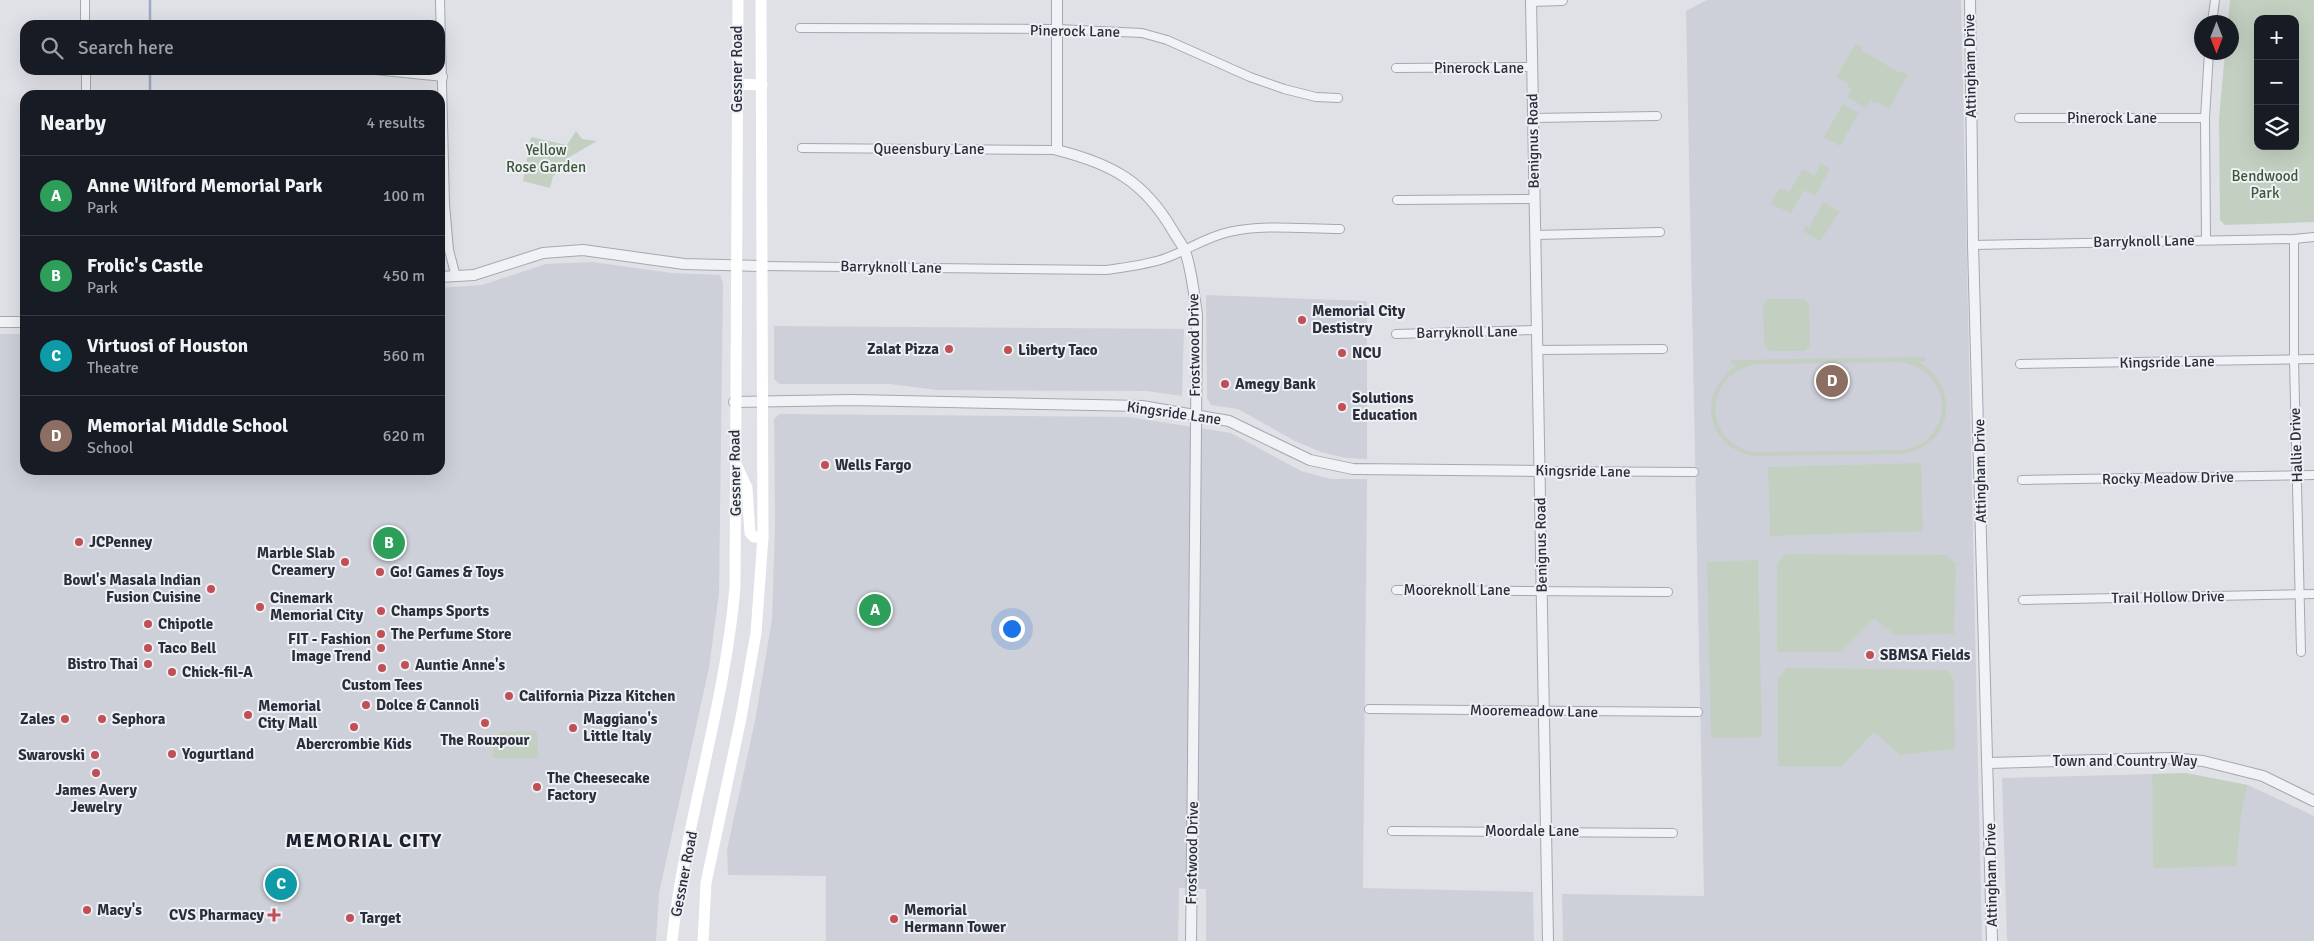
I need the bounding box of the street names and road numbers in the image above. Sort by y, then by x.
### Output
street label: Attingham Drive [1960,14,1980,118]
street label: Pinerock Lane [1030,21,1120,41]
street label: Gessner Road [728,26,746,112]
street label: Pinerock Lane [1434,59,1524,77]
street label: Benignus Road [1523,93,1543,189]
street label: Pinerock Lane [2067,109,2157,127]
street label: Queensbury Lane [873,140,985,158]
street label: Barryknoll Lane [2093,231,2195,251]
street label: Barryknoll Lane [840,257,942,277]
street label: Frostwood Drive [1184,293,1204,397]
street label: Barryknoll Lane [1416,322,1518,342]
street label: Kingsride Lane [2119,352,2215,372]
street label: Kingsride Lane [1126,397,1222,429]
street label: Hallie Drive [2286,407,2306,483]
street label: Attingham Drive [1970,419,1990,523]
street label: Gessner Road [725,429,745,517]
street label: Kingsride Lane [1535,461,1631,481]
street label: Rocky Meadow Drive [2102,468,2234,488]
street label: Benignus Road [1531,497,1551,593]
street label: Mooreknoll Lane [1404,581,1510,599]
street label: Trail Hollow Drive [2111,587,2225,607]
street label: Mooremeadow Lane [1470,701,1598,721]
street label: Town and Country Way [2053,752,2197,770]
street label: Frostwood Drive [1182,801,1202,905]
street label: Moordale Lane [1485,822,1579,840]
street label: Attingham Drive [1981,823,2001,927]
street label: Gessner Road [667,830,701,918]

